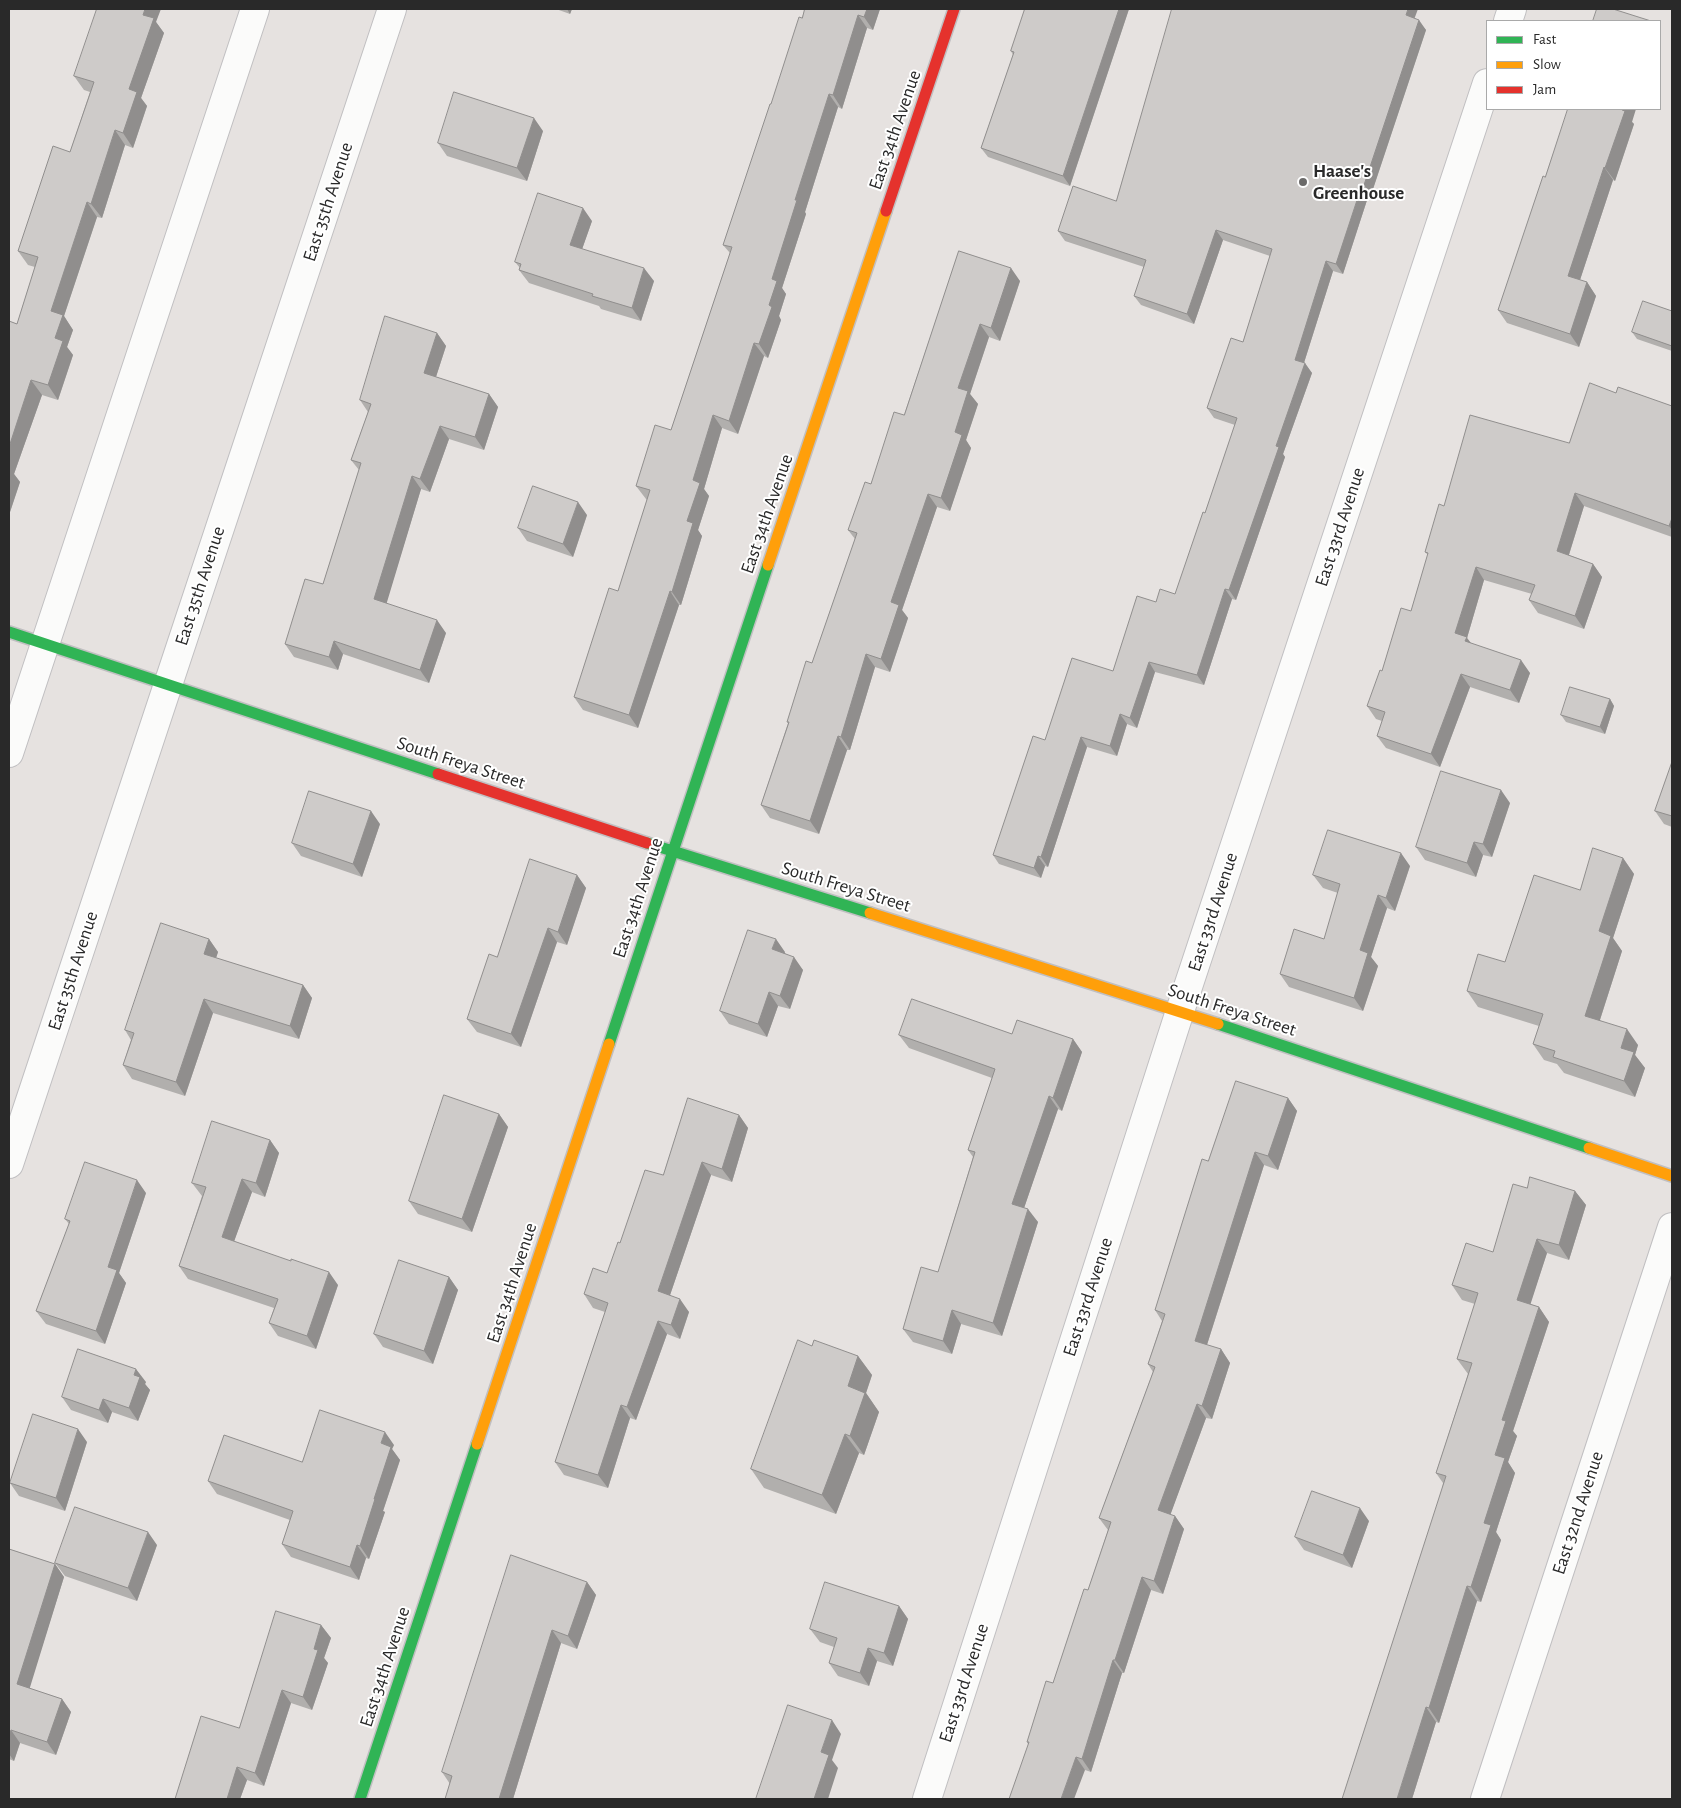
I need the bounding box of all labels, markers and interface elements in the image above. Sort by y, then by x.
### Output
legend [1486,20,1661,110]
text: Fast [1533,32,1556,47]
text: Slow [1533,57,1561,72]
street label: East 34th Avenue [864,67,926,193]
text: Jam [1533,82,1556,97]
street label: East 35th Avenue [298,140,358,264]
place label: Haase's Greenhouse [1313,160,1404,204]
marker: Haase's Greenhouse [1297,176,1309,188]
street label: East 34th Avenue [736,451,798,577]
street label: East 33rd Avenue [1310,465,1370,589]
street label: East 35th Avenue [170,524,230,648]
street label: South Freya Street [394,732,528,794]
street label: East 34th Avenue [608,835,668,961]
street label: East 33rd Avenue [1183,850,1243,974]
street label: South Freya Street [779,857,913,917]
street label: East 35th Avenue [43,909,103,1033]
street label: South Freya Street [1165,979,1299,1041]
street label: East 34th Avenue [482,1220,542,1346]
street label: East 33rd Avenue [1058,1235,1118,1359]
street label: East 32nd Avenue [1547,1448,1609,1578]
street label: East 34th Avenue [355,1604,415,1730]
street label: East 33rd Avenue [934,1621,994,1745]

